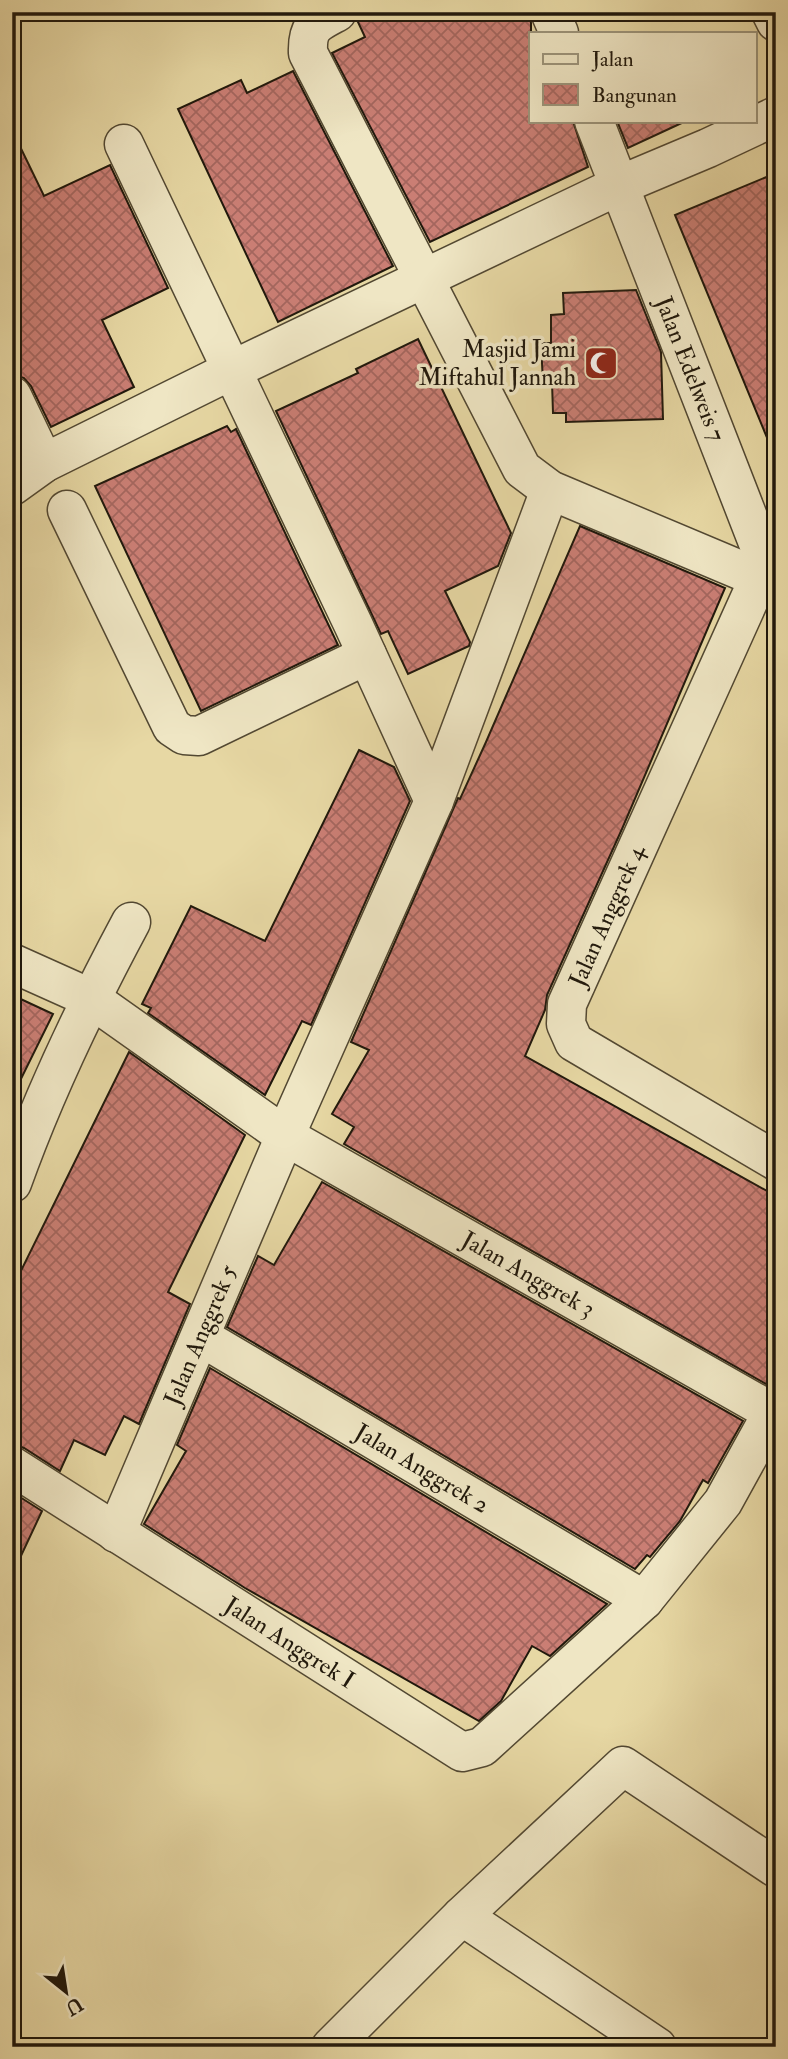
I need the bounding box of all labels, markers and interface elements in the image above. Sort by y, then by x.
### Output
legend [529,32,756,122]
text: Jalan [591,46,634,73]
text: Bangunan [592,82,677,109]
street label: Jalan Edelweis 7 [648,291,733,446]
place label: Masjid Jami Miftahul Jannah [419,334,576,393]
mosque icon: Masjid Jami Miftahul Jannah [582,344,620,382]
street label: Jalan Anggrek 4 [561,839,653,993]
street label: Jalan Anggrek 3 [455,1223,600,1324]
street label: Jalan Anggrek 5 [156,1260,244,1411]
street label: Jalan Anggrek 2 [348,1416,495,1520]
street label: Jalan Anggrek I [218,1589,361,1696]
north arrow [32,1958,102,2028]
text: U [61,1991,87,2020]

